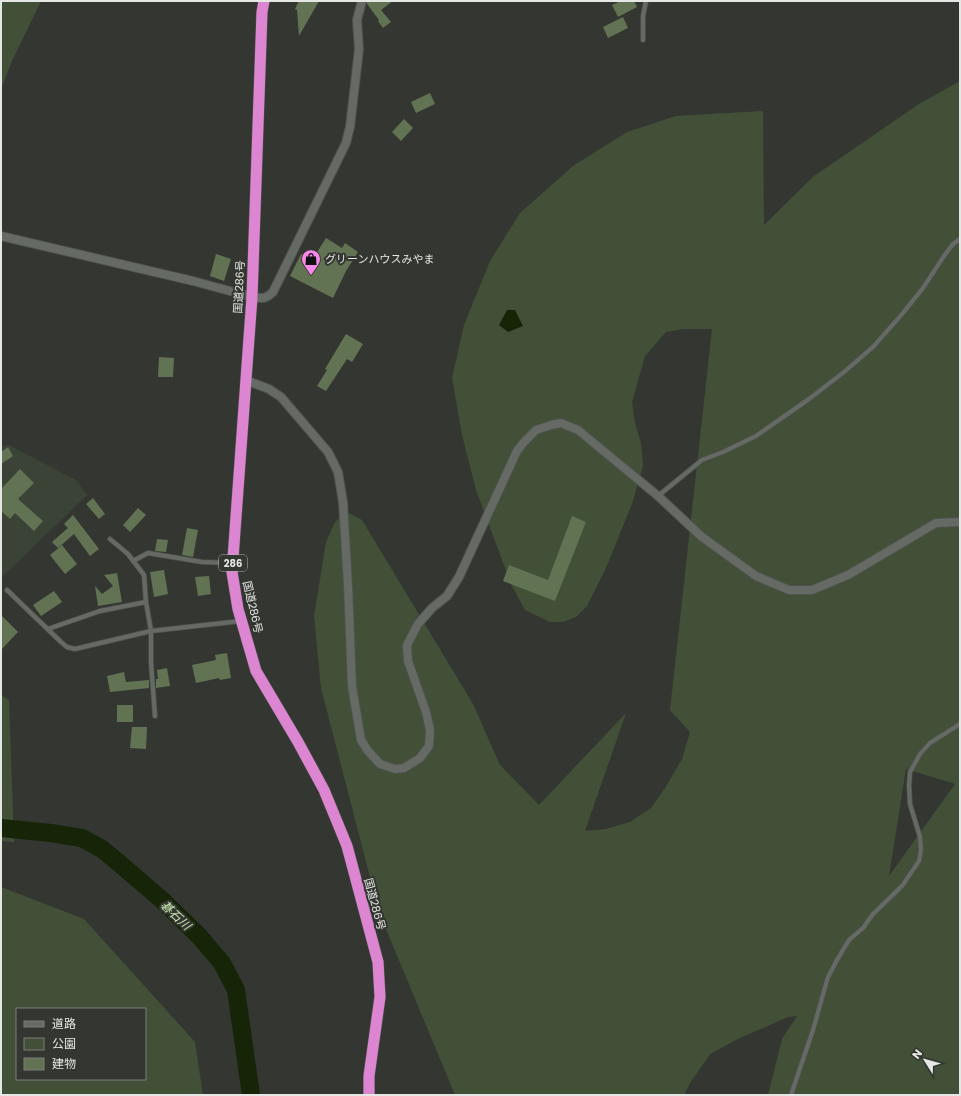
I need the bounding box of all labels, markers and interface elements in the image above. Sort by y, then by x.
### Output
shop icon: グリーンハウスみやま [300,248,322,276]
place label: グリーンハウスみやま [325,251,434,267]
street label: 国道286号 [230,260,248,314]
road number: 286 [219,555,247,571]
street label: 国道286号 [239,579,267,635]
street label: 国道286号 [360,876,390,932]
water label: 碁石川 [157,897,196,935]
legend [16,1008,146,1080]
text: 道路 [52,1015,76,1032]
text: 公園 [52,1035,76,1052]
north arrow [905,1040,945,1080]
text: N [908,1046,926,1062]
text: 建物 [52,1055,76,1072]

